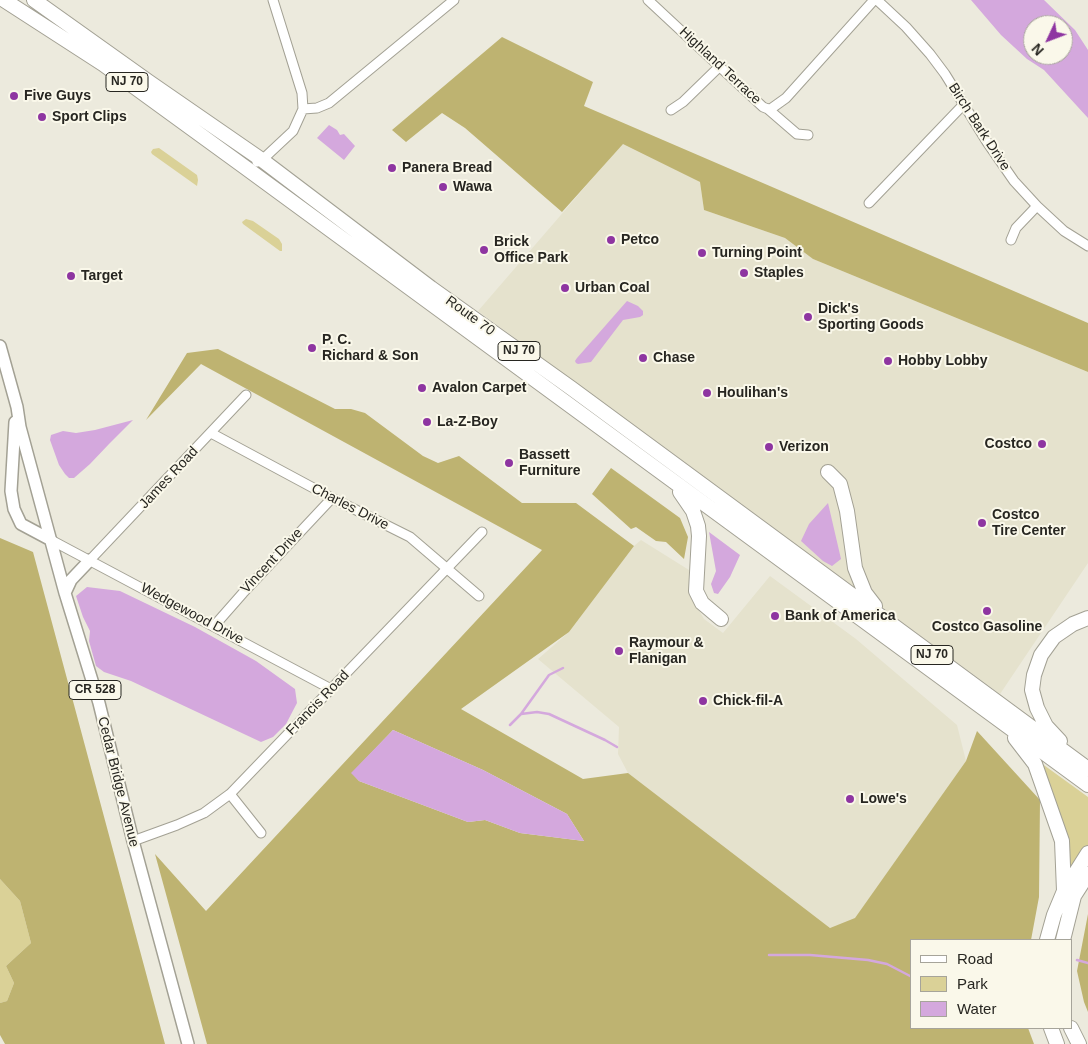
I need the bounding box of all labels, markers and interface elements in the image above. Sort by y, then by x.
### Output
north arrow [1023,15,1073,65]
street label: Highland Terrace [676,24,764,108]
text: N [1028,40,1047,59]
road number: NJ 70 [106,72,148,91]
street label: Birch Bark Drive [944,80,1014,174]
place label: Five Guys [24,88,91,104]
marker: Five Guys [8,90,20,102]
place label: Sport Clips [52,109,127,125]
marker: Sport Clips [36,111,48,123]
place label: Panera Bread [402,160,492,176]
marker: Panera Bread [386,162,398,174]
place label: Wawa [453,179,492,195]
marker: Wawa [437,181,449,193]
place label: Petco [621,232,659,248]
place label: Brick Office Park [494,234,568,266]
marker: Petco [605,234,617,246]
marker: Brick Office Park [478,244,490,256]
place label: Turning Point [712,245,802,261]
marker: Turning Point [696,247,708,259]
place label: Staples [754,265,804,281]
marker: Staples [738,267,750,279]
place label: Target [81,268,123,284]
marker: Target [65,270,77,282]
place label: Urban Coal [575,280,650,296]
marker: Urban Coal [559,282,571,294]
street label: Route 70 [442,293,498,339]
place label: Dick's Sporting Goods [818,301,924,334]
marker: Dick's Sporting Goods [802,311,814,323]
place label: P. C. Richard & Son [322,332,418,364]
marker: P. C. Richard & Son [306,342,318,354]
road number: NJ 70 [498,342,540,361]
place label: Chase [653,350,695,366]
marker: Chase [637,352,649,364]
place label: Hobby Lobby [898,353,987,369]
marker: Hobby Lobby [882,355,894,367]
place label: Avalon Carpet [432,380,526,396]
marker: Avalon Carpet [416,382,428,394]
place label: Houlihan's [717,385,788,401]
marker: Houlihan's [701,387,713,399]
place label: La-Z-Boy [437,414,498,430]
marker: La-Z-Boy [421,416,433,428]
place label: Costco [985,436,1032,452]
marker: Costco [1036,438,1048,450]
place label: Verizon [779,439,829,455]
marker: Verizon [763,441,775,453]
street label: James Road [136,444,202,512]
place label: Bassett Furniture [519,447,580,480]
marker: Bassett Furniture [503,457,515,469]
street label: Charles Drive [308,480,392,534]
place label: Costco Tire Center [992,507,1066,540]
marker: Costco Tire Center [976,517,988,529]
street label: Vincent Drive [238,525,306,597]
street label: Wedgewood Drive [138,580,246,648]
marker: Costco Gasoline [981,605,993,617]
place label: Bank of America [785,608,895,624]
marker: Bank of America [769,610,781,622]
place label: Costco Gasoline [932,619,1042,635]
place label: Raymour & Flanigan [629,635,704,668]
marker: Raymour & Flanigan [613,645,625,657]
road number: NJ 70 [911,646,953,664]
street label: Francis Road [283,667,353,739]
road number: CR 528 [69,680,121,700]
place label: Chick-fil-A [713,693,783,709]
marker: Chick-fil-A [697,695,709,707]
street label: Cedar Bridge Avenue [94,715,142,849]
place label: Lowe's [860,791,907,807]
marker: Lowe's [844,793,856,805]
legend [910,939,1073,1029]
text: Road [957,950,993,967]
text: Park [957,975,988,992]
text: Water [957,1000,996,1017]

